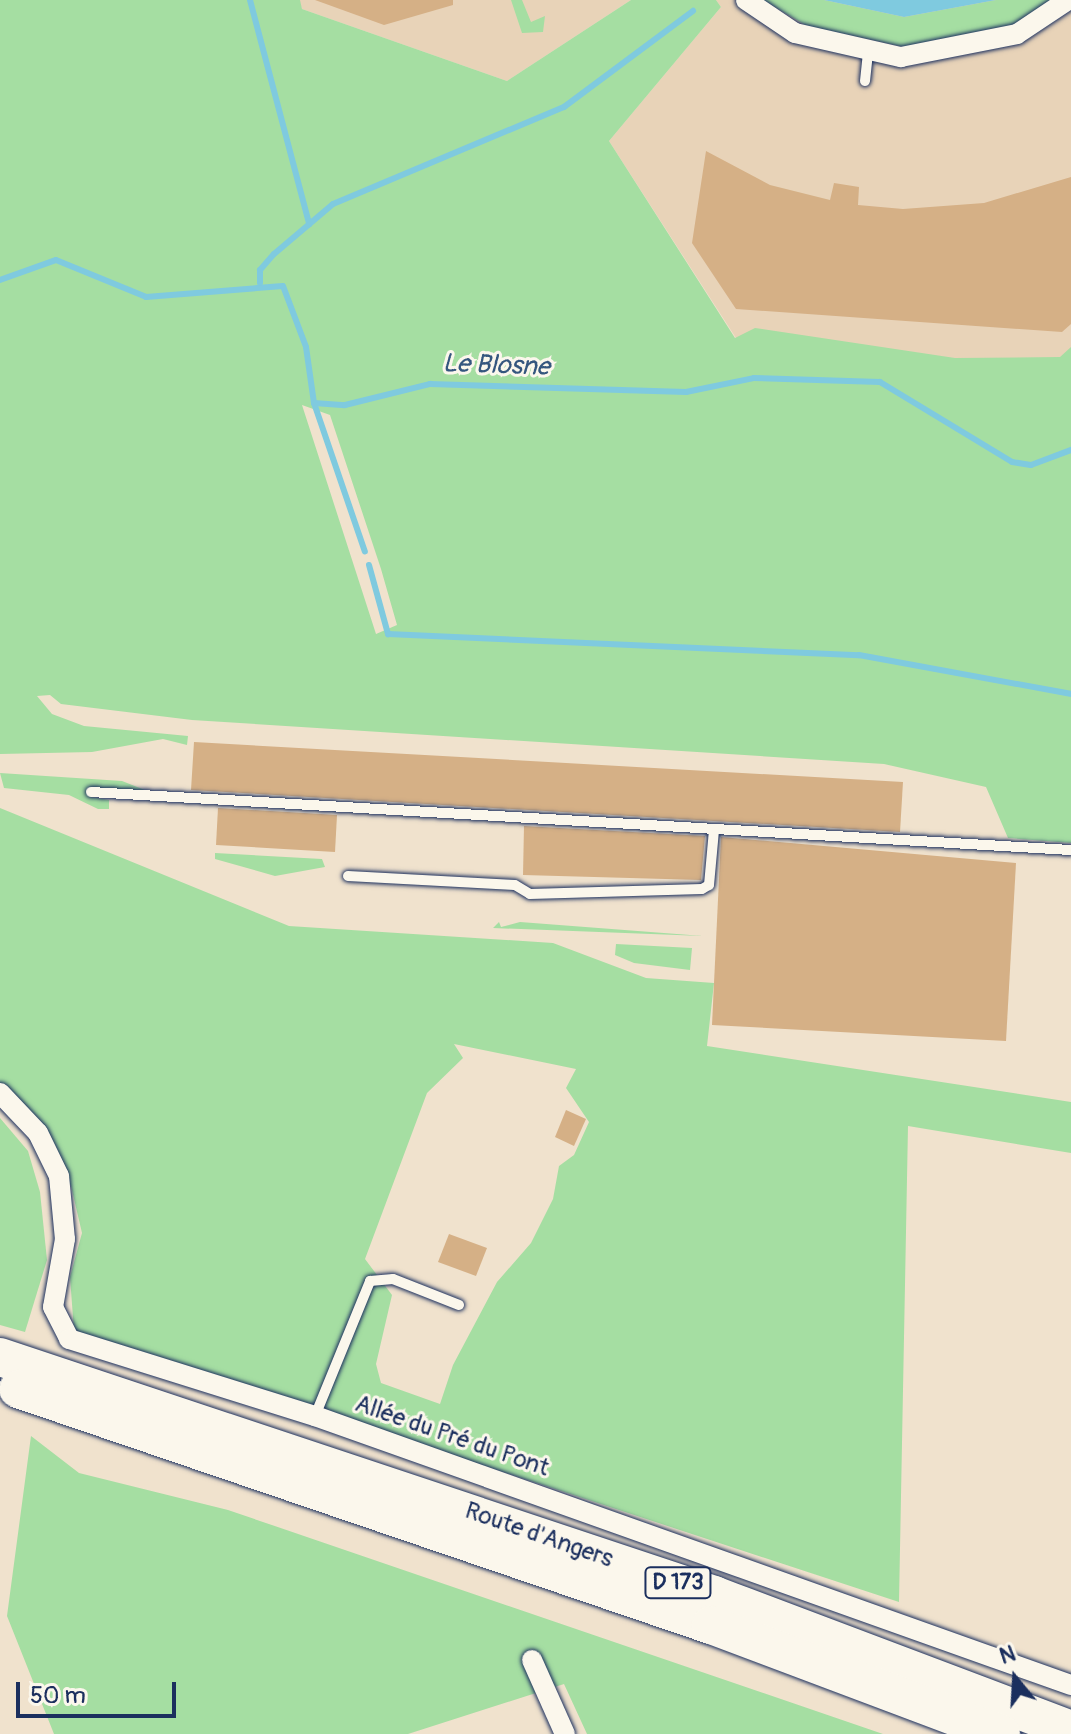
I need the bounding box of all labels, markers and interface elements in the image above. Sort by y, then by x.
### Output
water label: Le Blosne [442,349,550,383]
street label: Allée du Pré du Pont [351,1389,553,1483]
street label: Route d'Angers [461,1496,617,1574]
road number: D 173 [644,1565,712,1601]
north arrow [975,1638,1055,1718]
text: N [996,1640,1019,1671]
scale bar [20,1666,180,1716]
text: 50 m [30,1681,86,1710]

